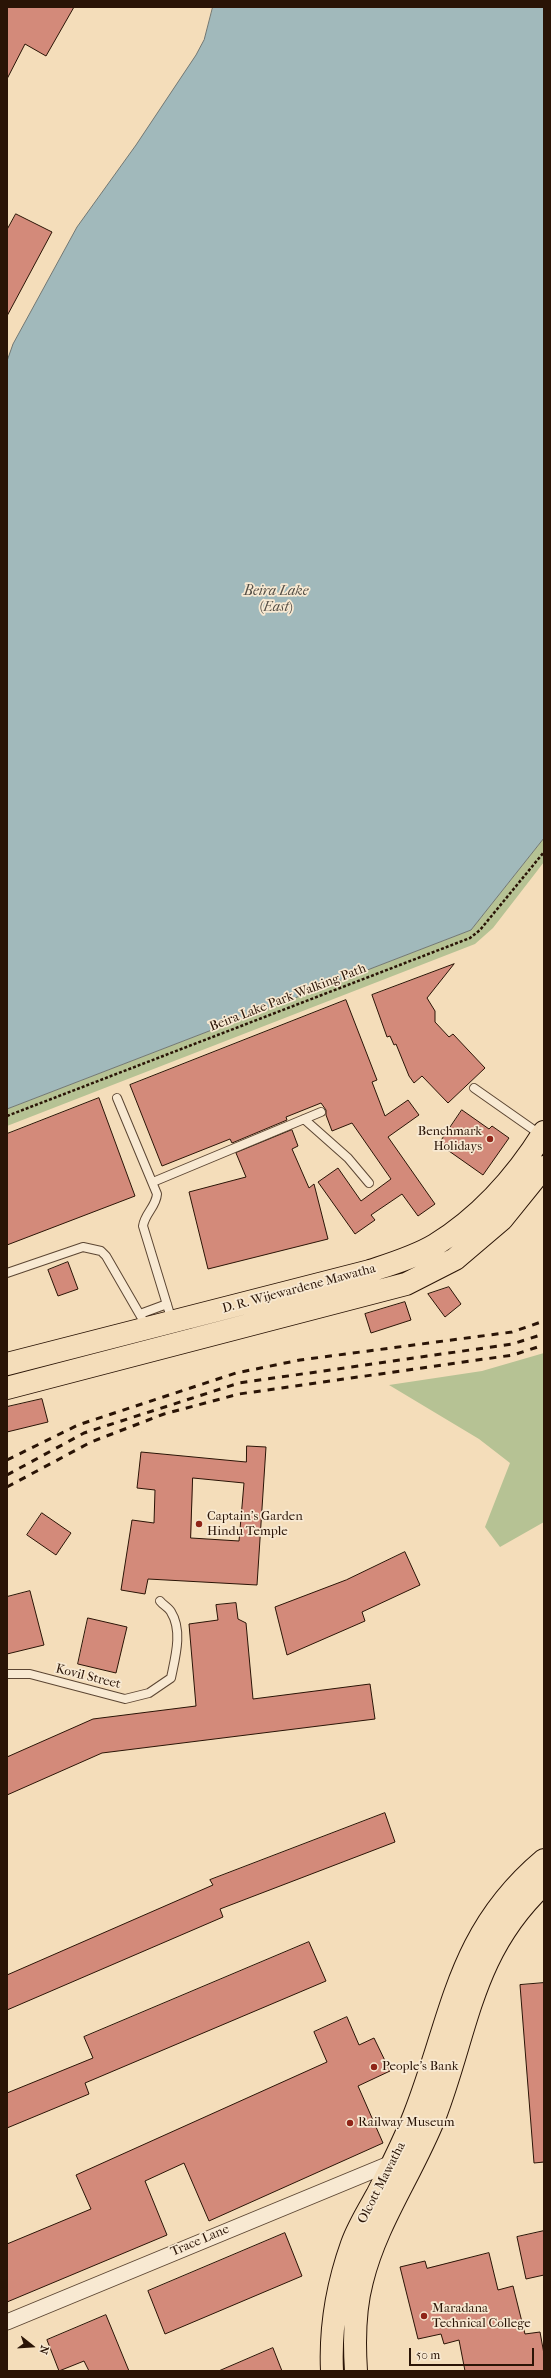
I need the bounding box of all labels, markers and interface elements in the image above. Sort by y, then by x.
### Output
water label: Beira Lake (East) [244,584,308,616]
street label: Beira Lake Park Walking Path [208,961,368,1035]
place label: Benchmark Holidays [418,1124,482,1155]
marker: Benchmark Holidays [485,1134,495,1144]
street label: D. R. Wijewardene Mawatha [221,1261,377,1317]
place label: Captain's Garden Hindu Temple [207,1509,303,1540]
marker: Captain's Garden Hindu Temple [194,1519,204,1529]
street label: Kovil Street [54,1661,122,1693]
place label: People's Bank [382,2059,458,2075]
marker: People's Bank [369,2062,379,2072]
place label: Railway Museum [358,2115,454,2131]
marker: Railway Museum [345,2118,355,2128]
street label: Olcott Mawatha [355,2140,409,2226]
street label: Trace Lane [168,2222,232,2260]
place label: Maradana Technical College [432,2301,531,2332]
marker: Maradana Technical College [419,2311,429,2321]
north arrow [12,2326,52,2366]
scale bar [411,2340,536,2366]
text: N [37,2344,51,2356]
text: 50 m [416,2348,440,2362]

